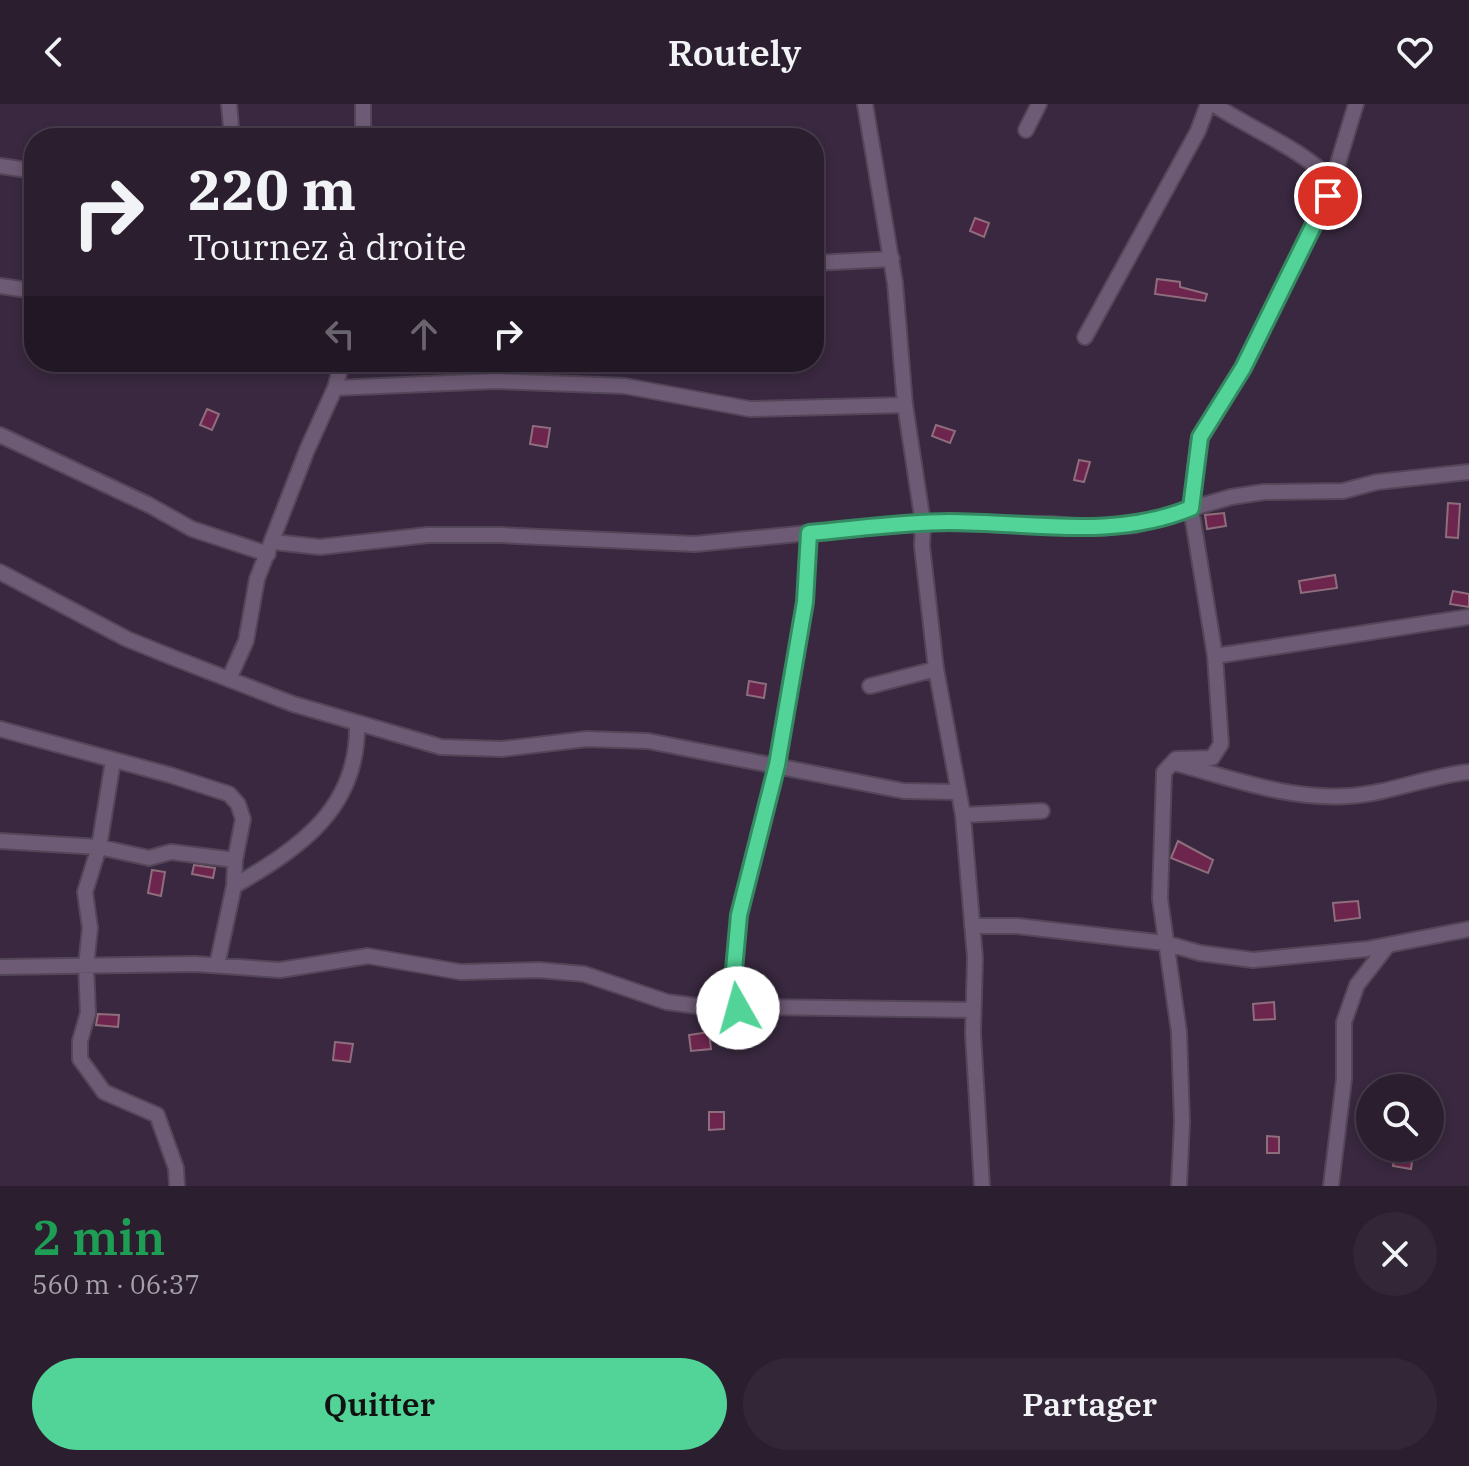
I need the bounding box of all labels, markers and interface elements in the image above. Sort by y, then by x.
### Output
text: Routely [668,29,801,76]
icon: back [32,30,76,74]
icon: heart [1393,30,1437,74]
text: 220 m [188,153,356,225]
icon: right [56,160,160,264]
pin [1294,162,1362,230]
icon: arrive [1306,174,1350,218]
text: Tournez à droite [188,223,467,270]
icon: left [318,312,362,356]
icon: ahead [402,312,446,356]
icon: right [486,312,530,356]
position arrow [696,966,780,1050]
map controls [1356,1074,1444,1162]
button: search [1356,1074,1444,1162]
text: 2 min [32,1206,165,1268]
button: close [1353,1212,1437,1296]
text: 560 m · 06:37 [32,1267,200,1301]
button: Quitter [32,1358,727,1450]
button: Partager [743,1358,1437,1450]

